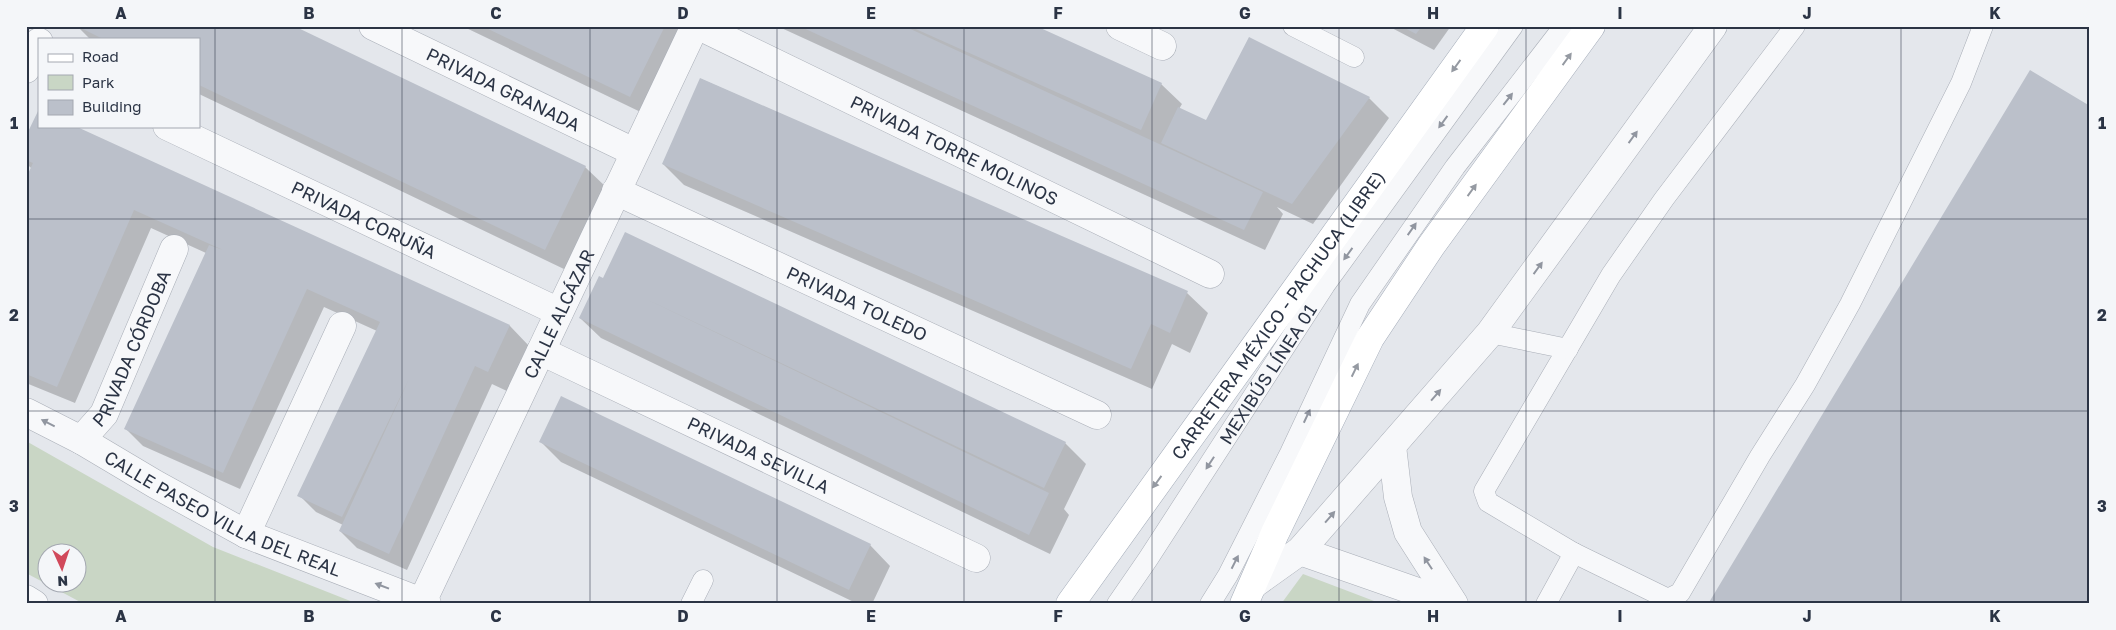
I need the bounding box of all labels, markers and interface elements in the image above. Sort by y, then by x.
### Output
text: A [115,3,127,23]
text: B [303,3,315,23]
text: C [490,3,502,23]
text: D [677,3,689,23]
text: E [866,3,876,23]
text: F [1053,3,1063,23]
text: G [1239,3,1251,23]
text: H [1427,3,1439,23]
text: I [1617,3,1623,23]
text: J [1802,3,1812,23]
text: K [1989,3,2001,23]
legend [38,38,200,128]
street label: PRIVADA GRANADA [423,43,584,135]
text: Road [82,47,119,65]
one-way arrow [1562,53,1573,66]
one-way arrow [1451,59,1461,73]
text: Park [82,73,115,91]
street label: PRIVADA TORRE MOLINOS [847,90,1062,210]
one-way arrow [1503,92,1514,105]
text: Building [82,97,142,115]
text: 1 [10,113,18,133]
text: 1 [2098,113,2106,133]
one-way arrow [1438,115,1449,128]
one-way arrow [1628,130,1638,143]
street label: CARRETERA MÉXICO - PACHUCA (LIBRE) [1166,166,1389,464]
street label: PRIVADA CORUÑA [288,176,440,263]
one-way arrow [1467,183,1477,197]
one-way arrow [1407,223,1417,236]
street label: CALLE ALCÁZAR [519,245,599,382]
one-way arrow [1343,247,1353,261]
street label: PRIVADA TOLEDO [783,261,931,345]
one-way arrow [1533,261,1543,275]
street label: PRIVADA CÓRDOBA [87,266,175,431]
street label: MEXIBÚS LÍNEA 01 [1214,300,1321,448]
text: 2 [9,305,19,325]
text: 2 [2097,305,2107,325]
one-way arrow [1351,363,1359,377]
one-way arrow [1431,388,1442,401]
one-way arrow [1303,409,1311,423]
street label: PRIVADA SEVILLA [684,411,833,498]
one-way arrow [41,419,55,427]
street label: CALLE PASEO VILLA DEL REAL [101,446,344,581]
one-way arrow [1206,456,1215,469]
one-way arrow [1152,475,1162,489]
text: 3 [9,496,19,516]
text: 3 [2097,496,2107,516]
one-way arrow [1324,511,1335,524]
north arrow [38,542,88,592]
one-way arrow [1231,555,1239,569]
one-way arrow [1423,556,1433,570]
text: N [57,573,68,590]
one-way arrow [374,582,389,590]
text: A [115,606,127,626]
text: B [303,606,315,626]
text: C [490,606,502,626]
text: D [677,606,689,626]
text: E [866,606,876,626]
text: F [1053,606,1063,626]
text: G [1239,606,1251,626]
text: H [1427,606,1439,626]
text: I [1617,606,1623,626]
text: J [1802,606,1812,626]
text: K [1989,606,2001,626]

